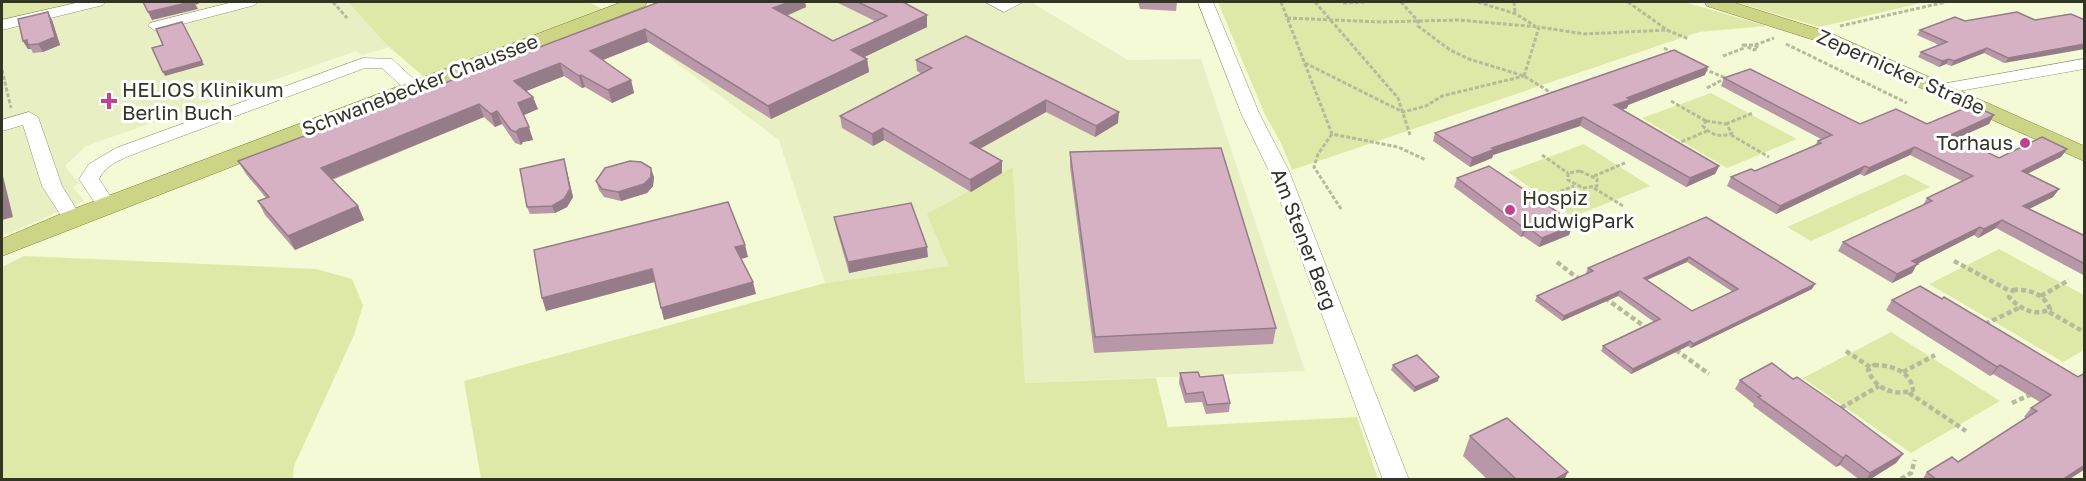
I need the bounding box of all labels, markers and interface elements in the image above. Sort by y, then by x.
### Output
street label: Zepernicker Straße [1814,23,1989,119]
street label: Schwanebecker Chaussee [298,28,541,140]
place label: HELIOS Klinikum Berlin Buch [122,77,284,124]
marker: HELIOS Klinikum Berlin Buch [100,92,118,110]
place label: Torhaus [1936,130,2013,154]
marker: Torhaus [2018,136,2032,150]
street label: Am Stener Berg [1267,164,1343,313]
place label: Hospiz LudwigPark [1522,185,1635,232]
marker: Hospiz LudwigPark [1503,203,1517,217]

